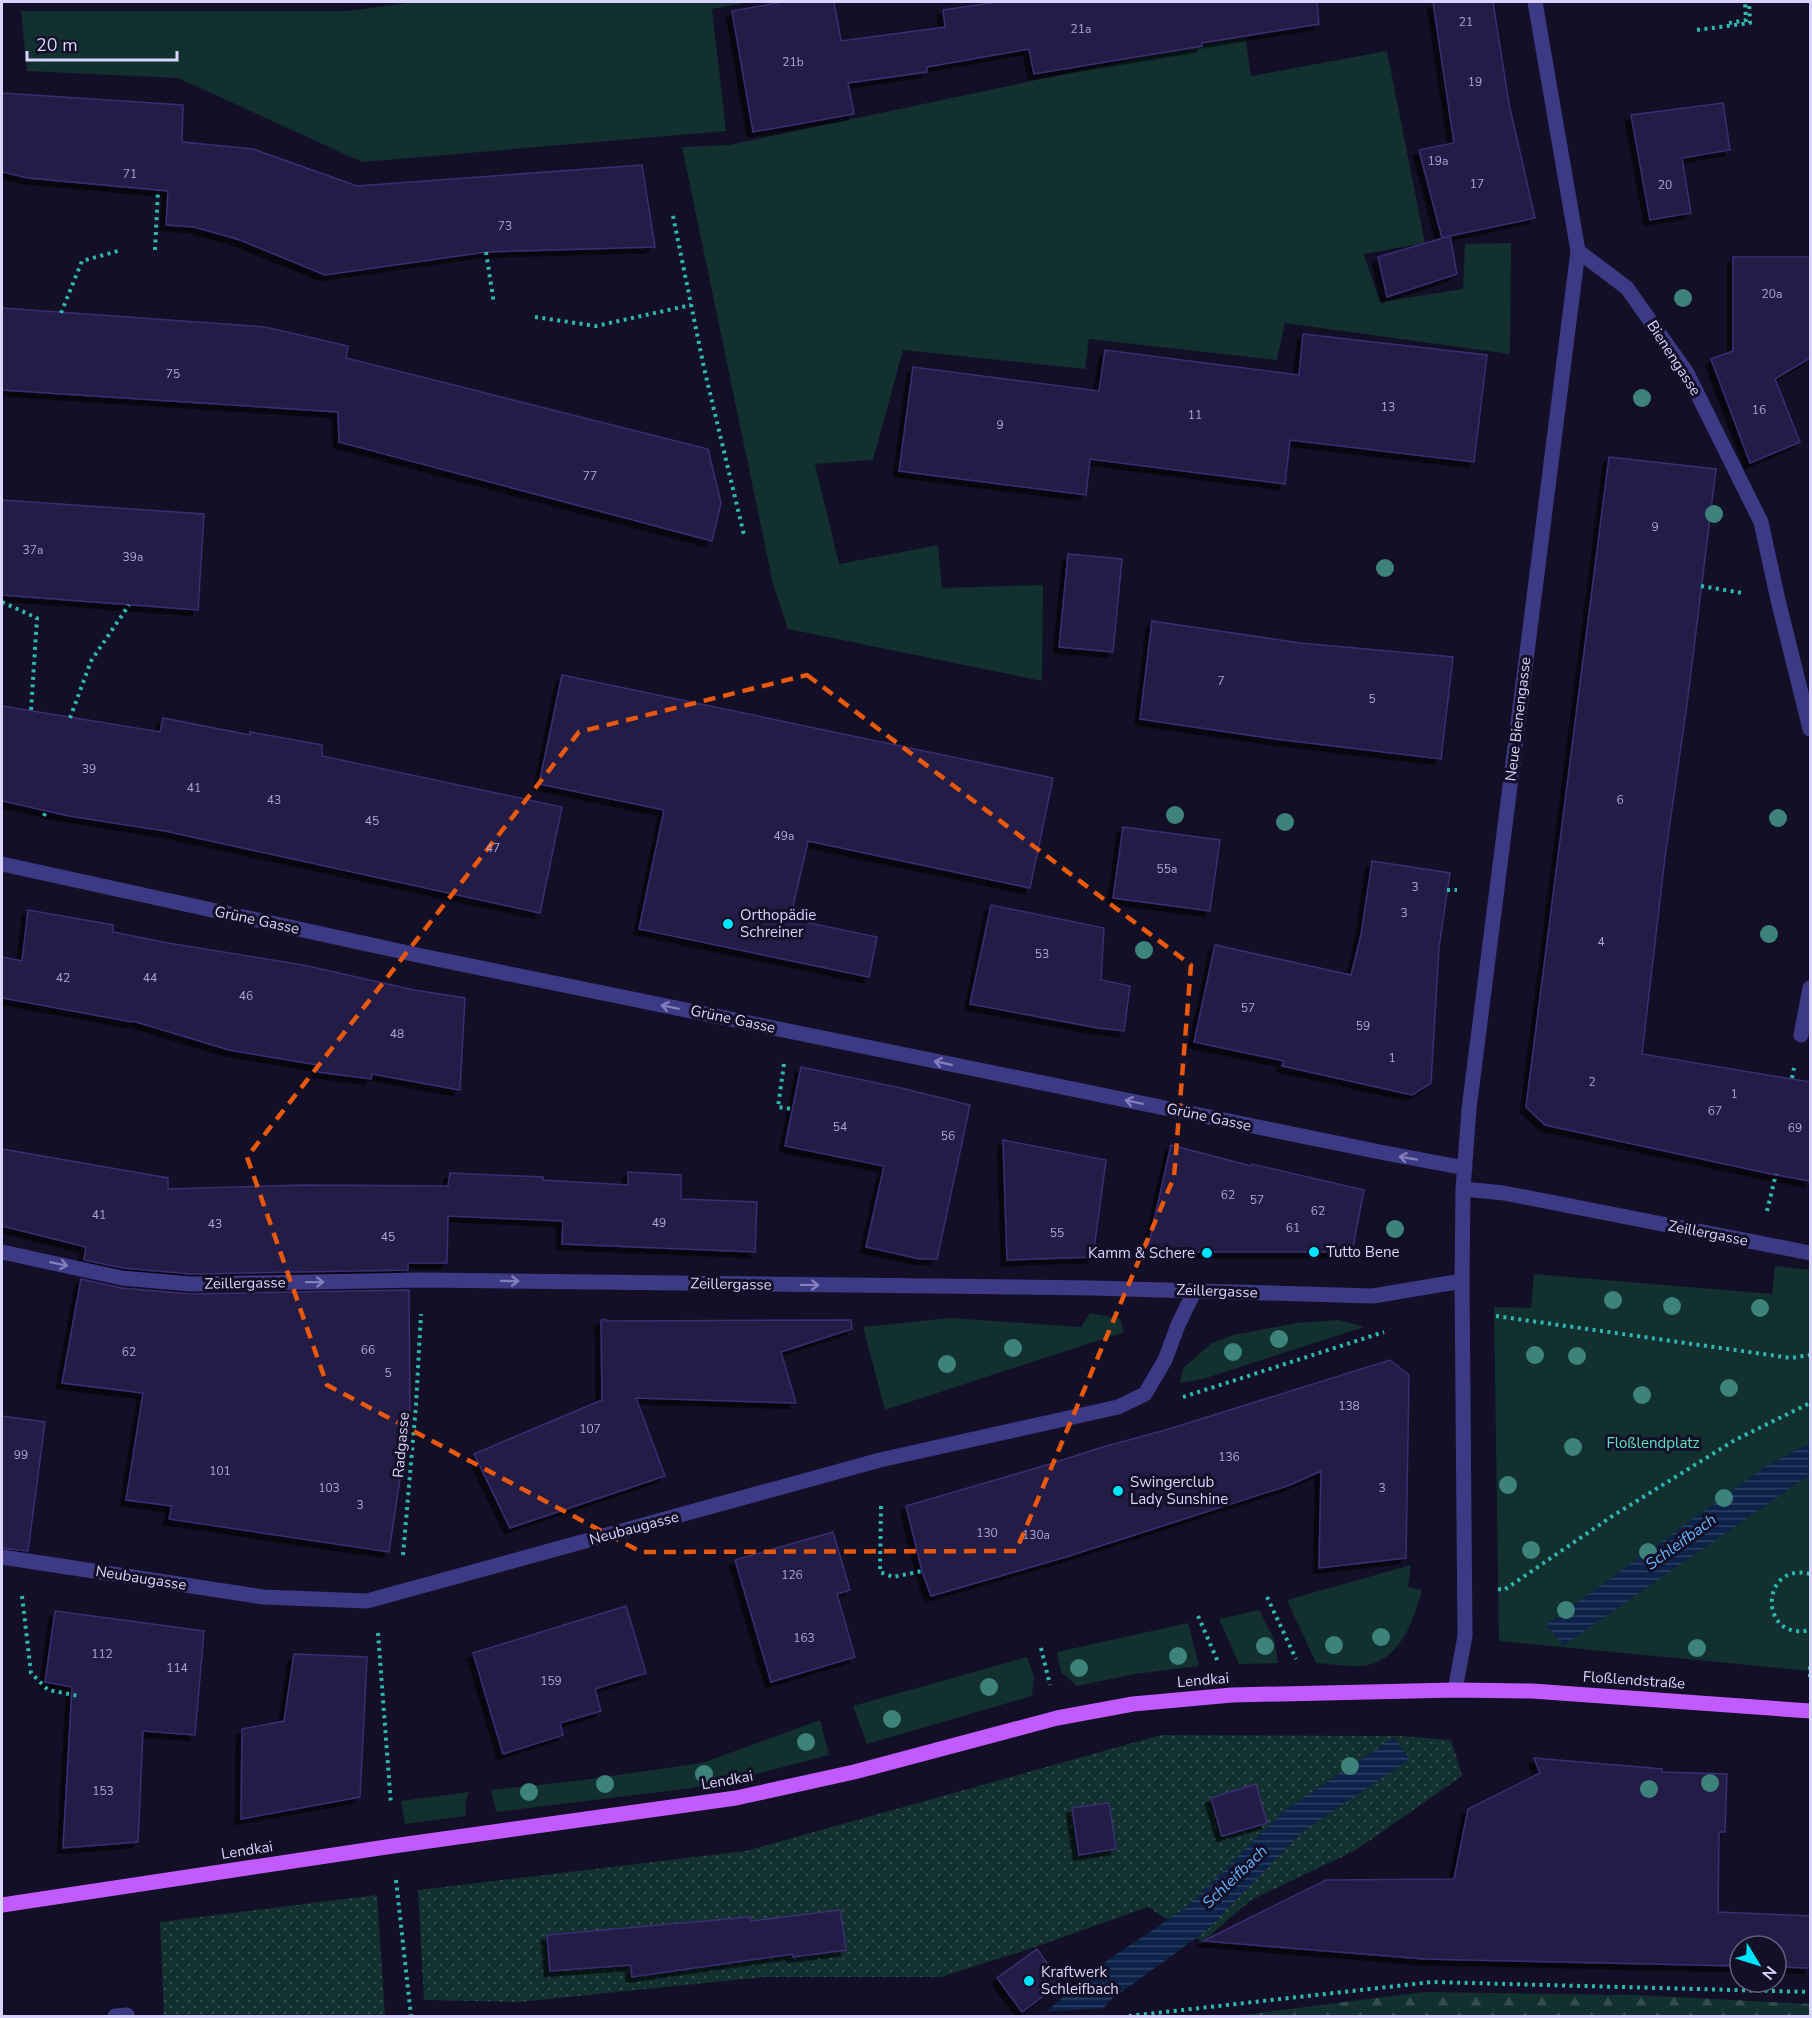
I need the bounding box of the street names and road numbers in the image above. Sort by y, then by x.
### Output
street label: Bienengasse [1642,317,1706,399]
street label: Neue Bienengasse [1500,656,1536,782]
street label: Grüne Gasse [213,901,301,939]
street label: Grüne Gasse [689,1000,777,1038]
street label: Grüne Gasse [1165,1098,1253,1136]
street label: Zeillergasse [1666,1215,1750,1251]
street label: Zeillergasse [204,1272,286,1294]
street label: Zeillergasse [690,1273,772,1295]
street label: Zeillergasse [1176,1280,1258,1302]
street label: Radgasse [388,1411,414,1479]
street label: Neubaugasse [587,1506,681,1550]
street label: Neubaugasse [94,1561,188,1595]
street label: Floßlendstraße [1582,1666,1686,1694]
street label: Lendkai [1176,1668,1230,1692]
street label: Lendkai [700,1766,754,1794]
street label: Lendkai [220,1836,274,1864]

